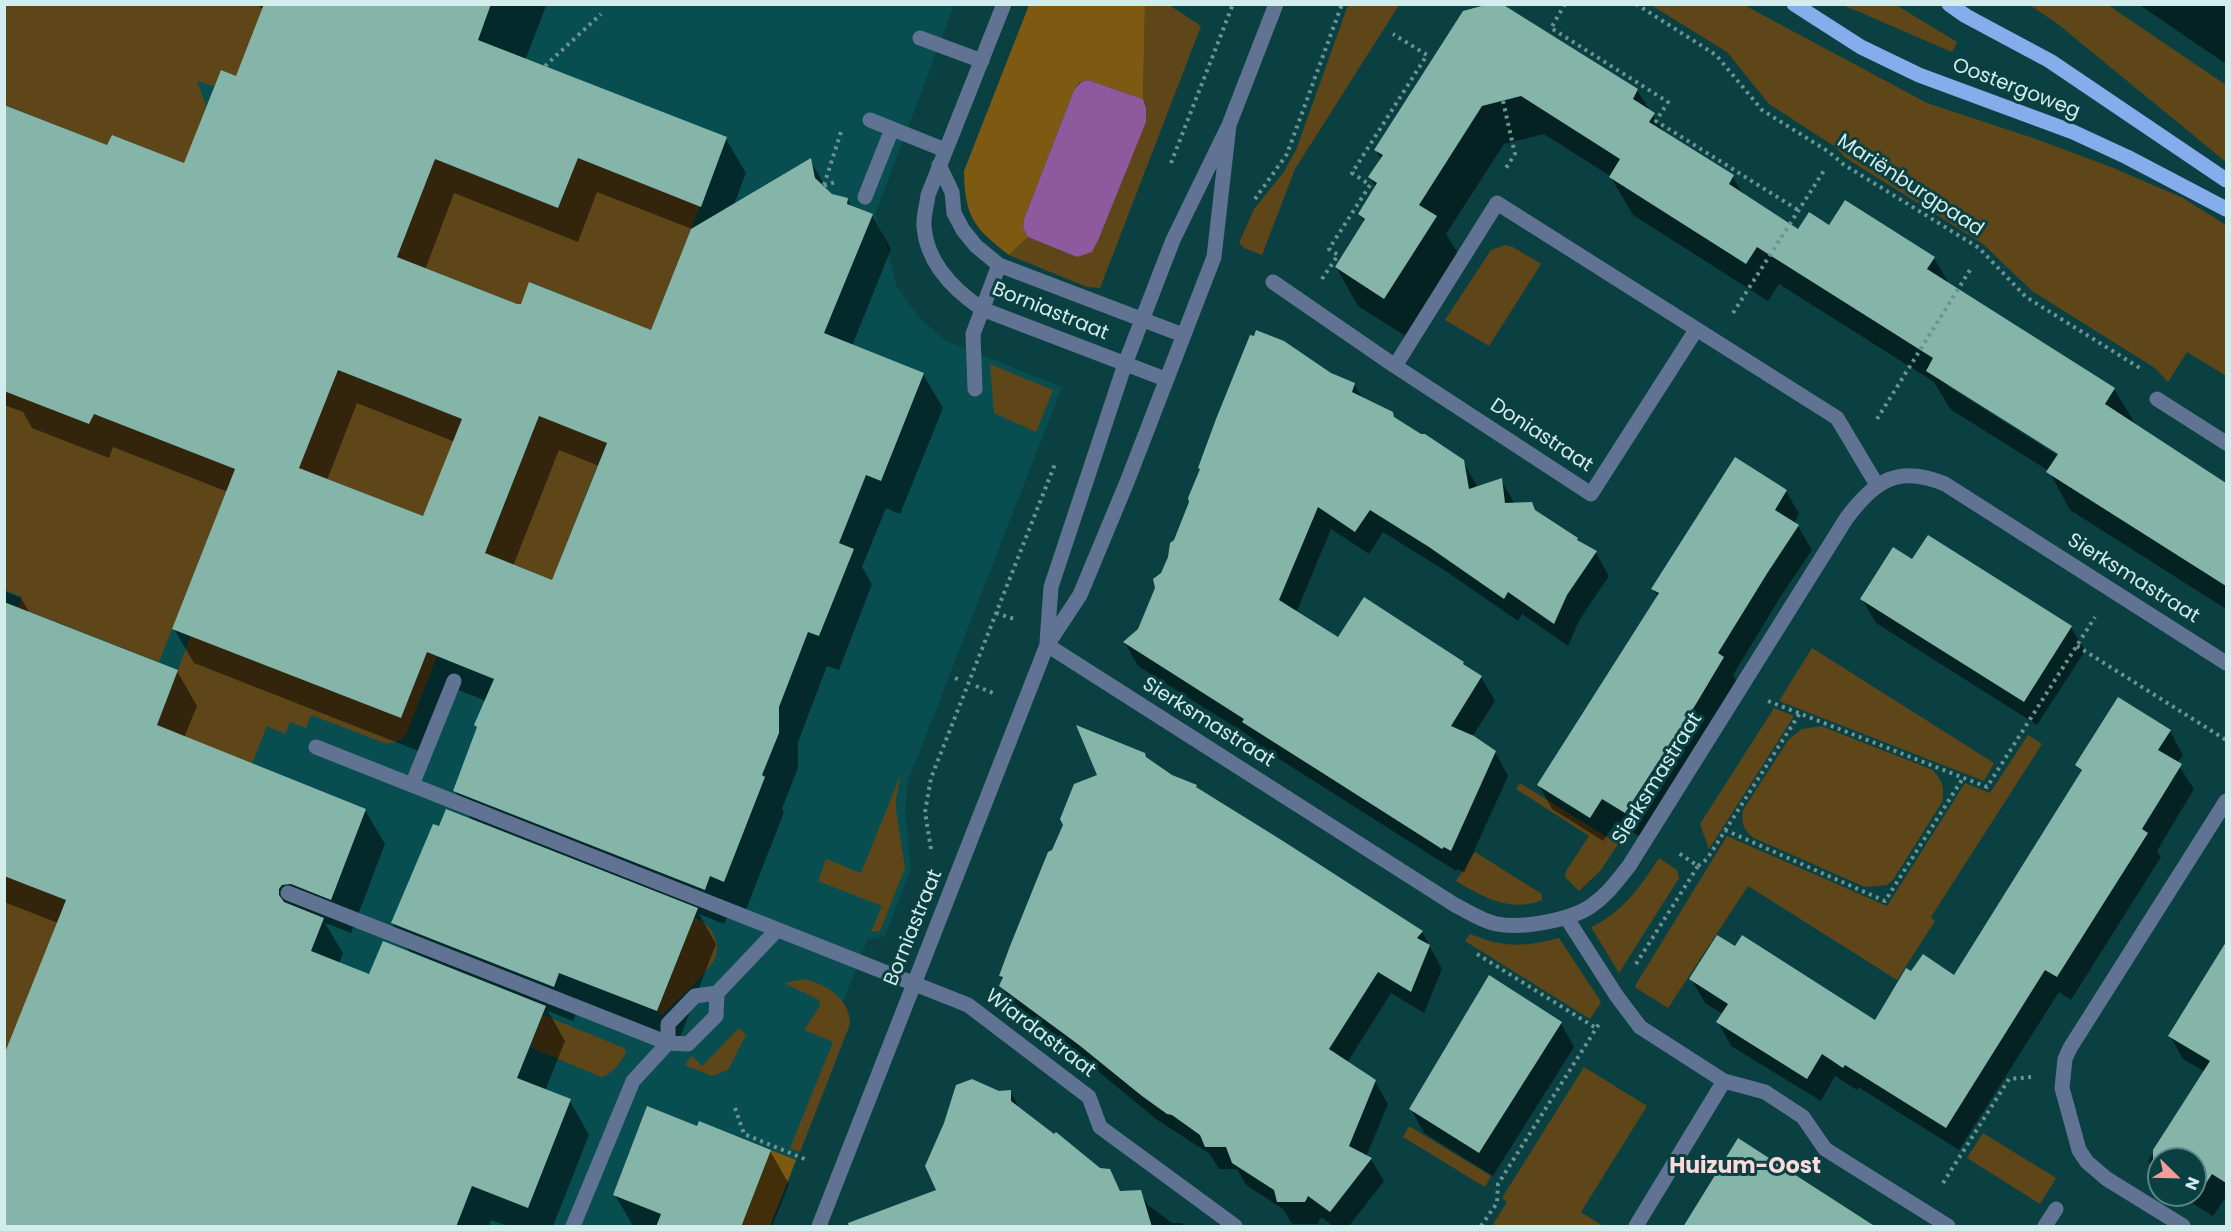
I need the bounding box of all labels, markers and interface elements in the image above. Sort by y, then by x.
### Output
street label: Oostergoweg [1949,54,2083,124]
street label: Mariënburgpaad [1832,130,1988,242]
street label: Borniastraat [988,278,1112,346]
street label: Doniastraat [1485,394,1597,478]
street label: Sierksmastraat [2063,529,2203,629]
street label: Sierksmastraat [1138,673,1278,773]
street label: Sierksmastraat [1608,709,1708,849]
street label: Borniastraat [880,866,948,990]
street label: Wiardastraat [980,985,1100,1083]
north arrow [2147,1147,2207,1207]
district label: Huizum-Oost [1669,1154,1821,1180]
text: N [2179,1173,2205,1193]

